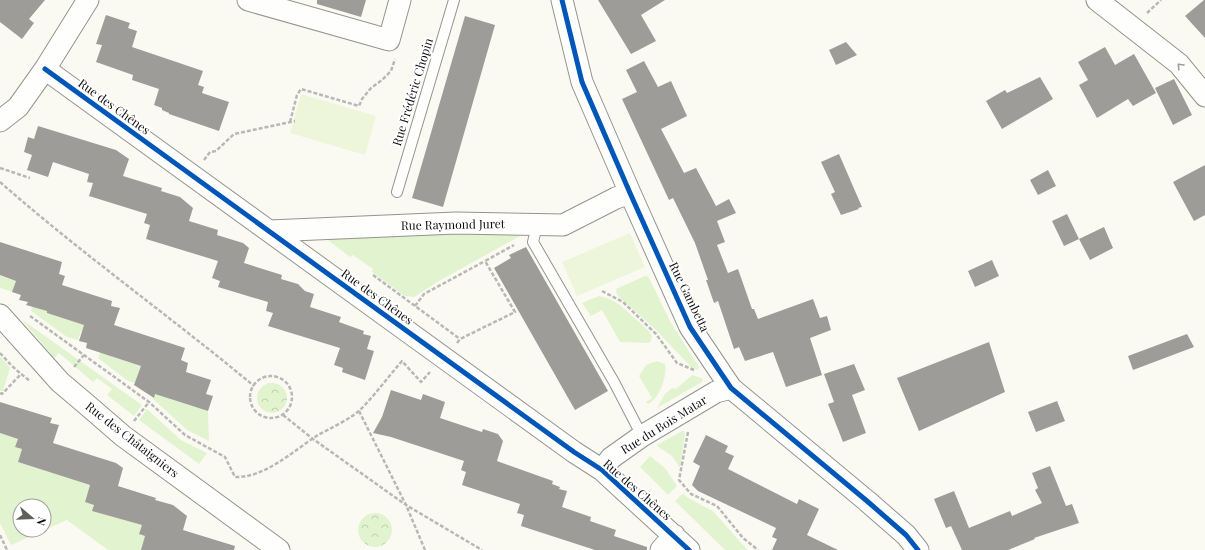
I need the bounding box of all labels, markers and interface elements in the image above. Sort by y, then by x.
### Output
street label: Rue Frédéric Chopin [388,36,436,148]
one-way arrow [1177,63,1185,71]
street label: Rue des Chênes [75,75,154,138]
street label: Rue Raymond Juret [401,215,506,233]
street label: Rue Gambetta [666,259,714,334]
street label: Rue des Chênes [338,265,417,328]
street label: Rue du Bois Matar [617,391,710,457]
street label: Rue des Châtaigniers [83,398,182,481]
street label: Rue des Chênes [600,455,675,523]
north arrow [12,498,52,538]
text: N [34,515,50,528]

